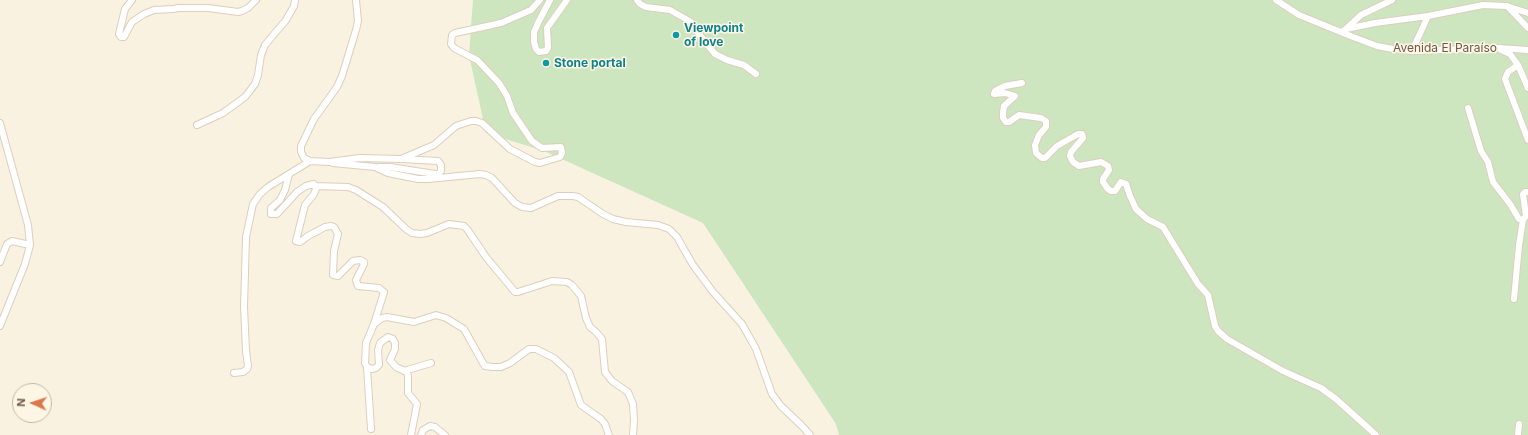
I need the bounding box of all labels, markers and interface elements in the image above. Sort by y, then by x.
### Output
place label: Viewpoint of love [684,21,743,49]
marker: Viewpoint of love [671,30,681,40]
street label: Avenida El Paraíso [1393,41,1497,55]
place label: Stone portal [554,56,626,70]
marker: Stone portal [541,58,551,68]
north arrow [12,383,52,423]
text: N [14,398,28,407]

